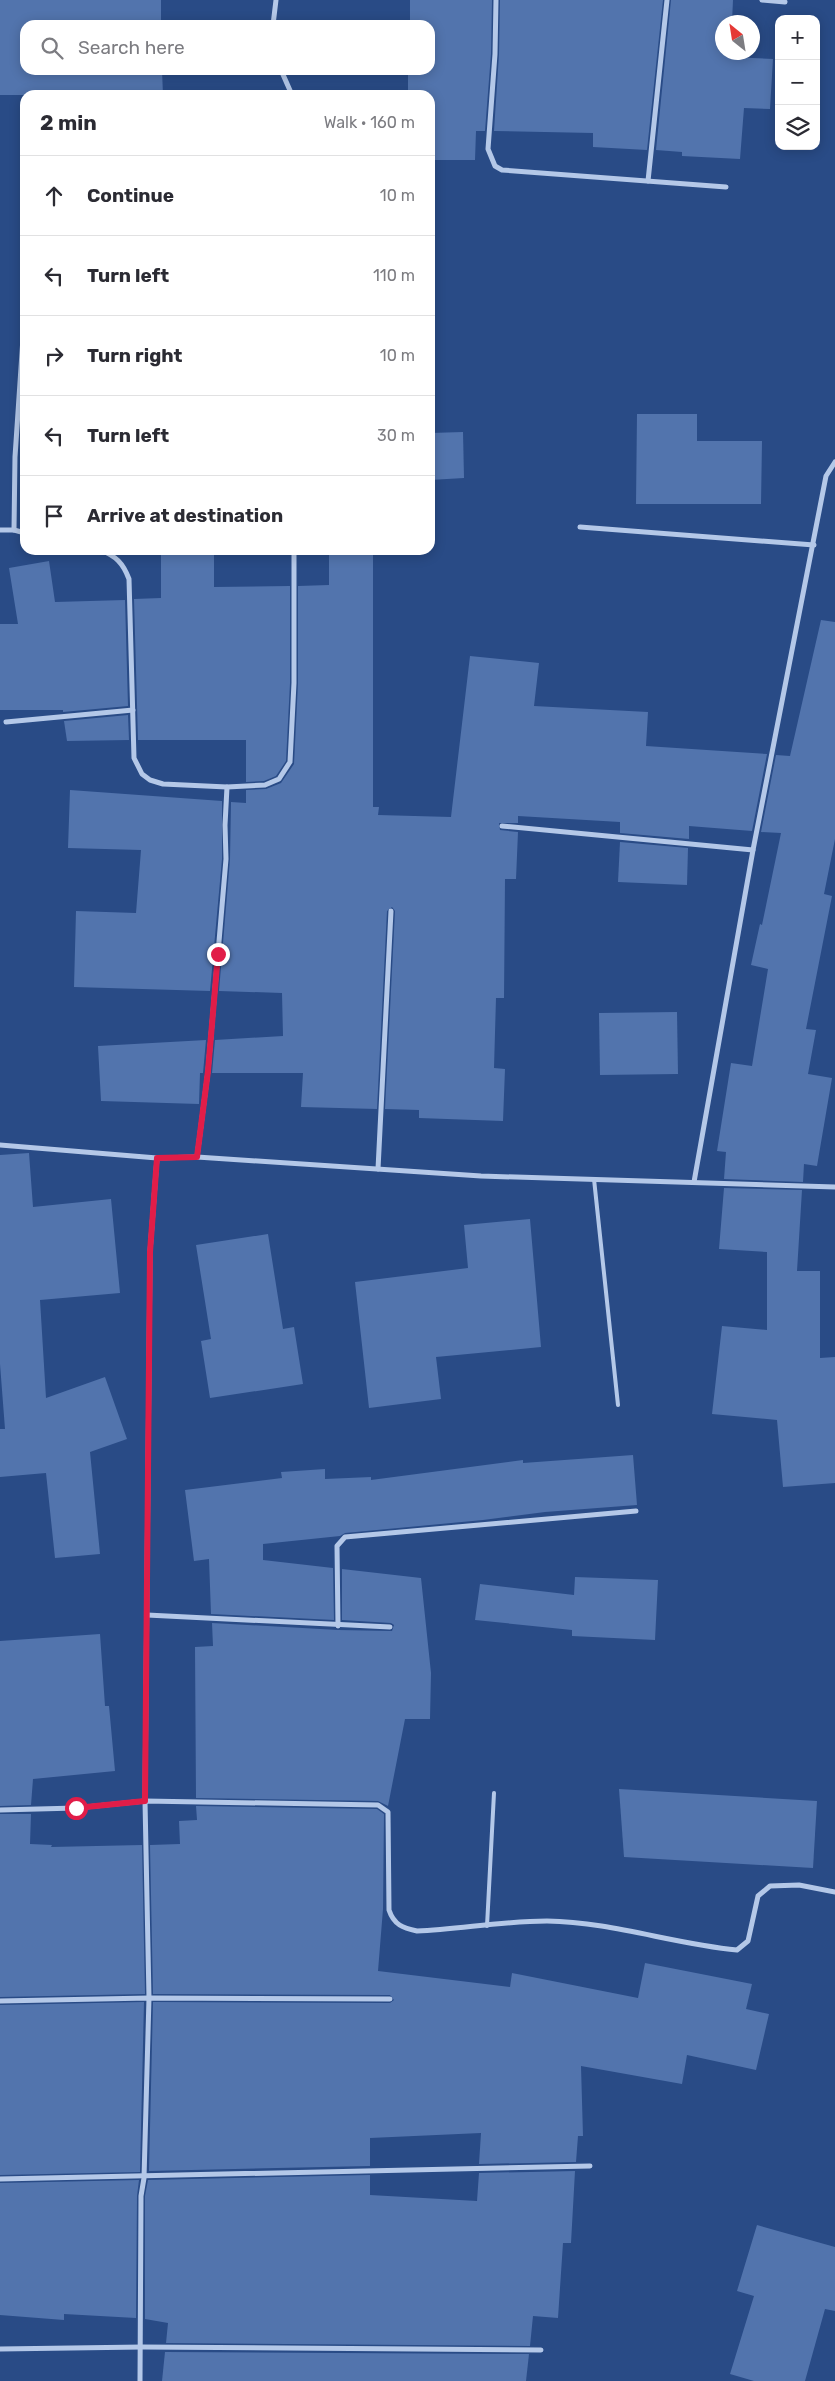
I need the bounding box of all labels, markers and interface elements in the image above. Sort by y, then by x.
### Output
north arrow [715,15,760,60]
map controls [775,15,820,150]
button: + [775,15,820,60]
search box [20,20,435,75]
icon: search [38,34,66,62]
text: Search here [78,36,185,59]
button: − [775,60,820,105]
button: layers [775,105,820,150]
text: 2 min [40,110,97,135]
text: Walk · 160 m [324,113,415,132]
icon: ahead [40,182,68,210]
text: Continue [87,184,174,207]
text: 10 m [380,186,415,205]
icon: left [40,262,68,290]
text: Turn left [87,264,169,287]
text: 110 m [373,266,415,285]
icon: right [40,342,68,370]
text: Turn right [87,344,182,367]
text: 10 m [380,346,415,365]
icon: left [40,422,68,450]
text: Turn left [87,424,169,447]
text: 30 m [377,426,415,445]
icon: arrive [40,502,68,530]
text: Arrive at destination [87,504,283,527]
route end [207,943,230,966]
route start [65,1797,88,1820]

